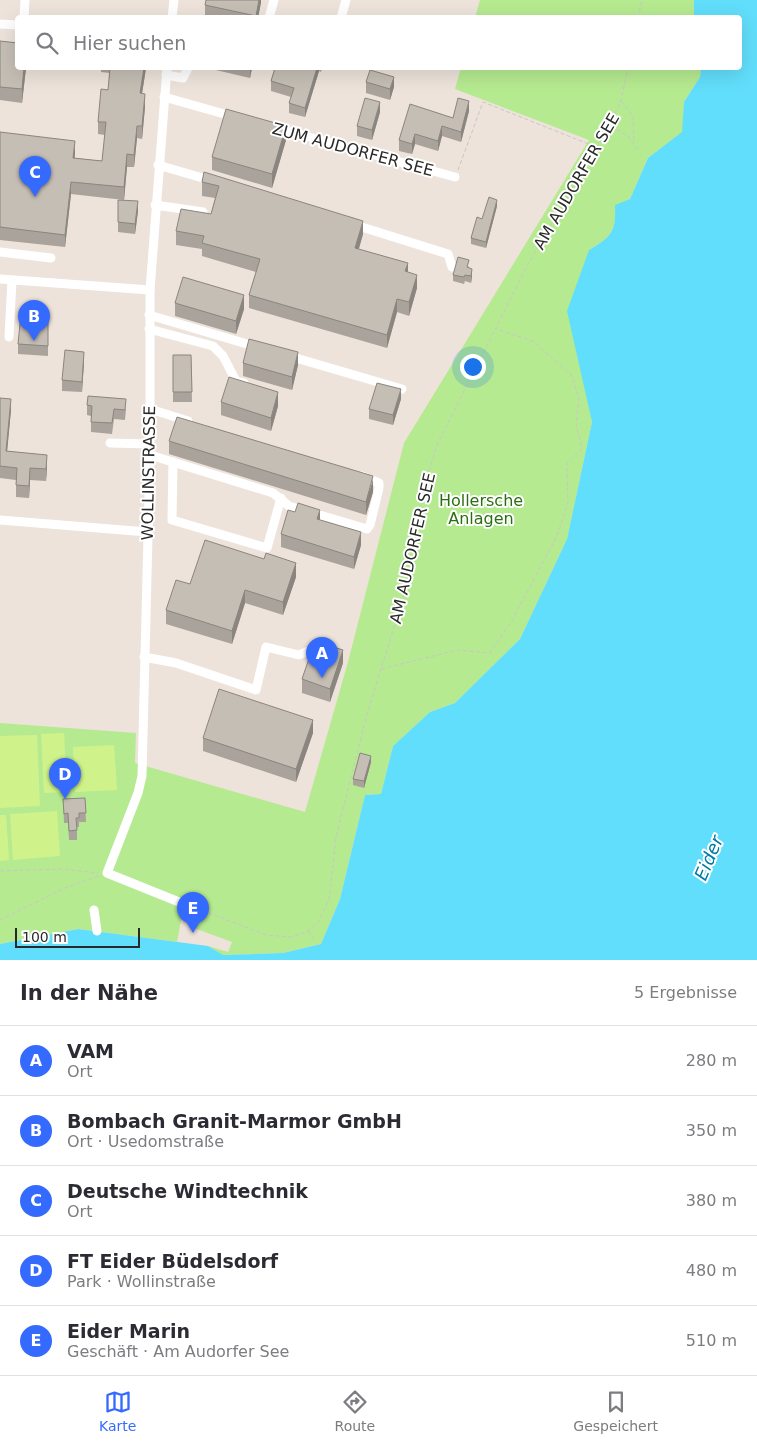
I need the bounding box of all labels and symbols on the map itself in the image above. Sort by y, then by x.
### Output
street label: AM AUDORFER SEE [530,110,623,253]
street label: ZUM AUDORFER SEE [270,119,436,180]
pin: C [19,156,51,197]
pin: B [18,300,50,341]
your location [460,354,486,380]
street label: WOLLINSTRASSE [138,406,159,541]
street label: AM AUDORFER SEE [386,471,439,625]
park label: Hollersche Anlagen [439,491,523,528]
pin: A [306,637,338,678]
pin: D [49,758,81,799]
water label: Eider [690,831,728,883]
pin: E [177,892,209,933]
scale bar [15,925,140,948]

